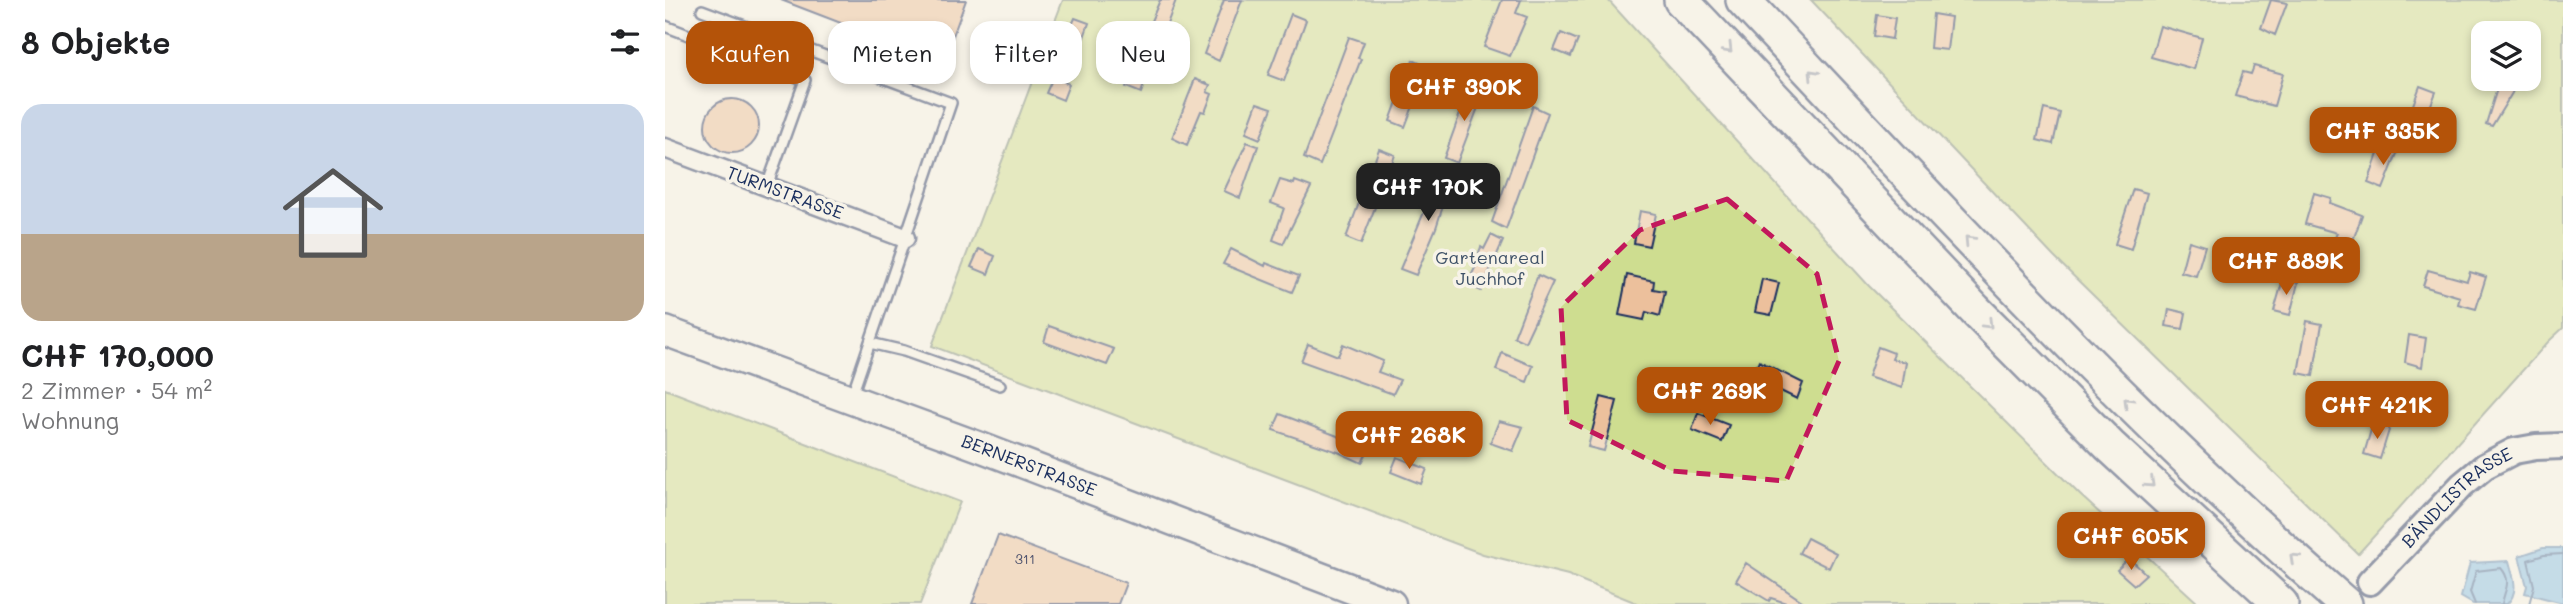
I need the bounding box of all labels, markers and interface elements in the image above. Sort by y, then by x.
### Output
chip: Kaufen [686,21,814,84]
chip: Mieten [828,21,956,84]
chip: Filter [970,21,1082,84]
chip: Neu [1096,21,1190,84]
map controls [2471,21,2541,91]
button: layers [2471,21,2541,91]
text: 8 Objekte [21,22,170,62]
icon: filters [606,23,644,61]
one-way arrow [1720,41,1732,54]
pin: CHF 390K [1392,64,1536,123]
one-way arrow [1809,69,1821,82]
text: CHF 390K [1406,71,1522,101]
pin: CHF 335K [2311,108,2455,167]
text: CHF 335K [2326,115,2440,145]
icon: home [270,150,396,276]
street label: TURMSTRASSE [724,160,847,224]
pin: CHF 170K [1356,164,1500,223]
text: CHF 170K [1372,171,1484,201]
one-way arrow [1965,235,1977,248]
pin: CHF 889K [2214,238,2358,297]
park label: Gartenareal Juchhof [1435,245,1545,290]
text: CHF 889K [2228,245,2344,275]
one-way arrow [1980,315,1993,328]
text: CHF 170,000 [21,335,214,375]
pin: CHF 269K [1638,368,1782,427]
text: 2 Zimmer · 54 m² [21,375,212,405]
text: CHF 269K [1653,375,1767,405]
pin: CHF 421K [2305,382,2449,441]
text: CHF 421K [2321,389,2433,419]
one-way arrow [2124,398,2137,411]
text: Wohnung [21,405,119,435]
pin: CHF 268K [1337,412,1481,471]
text: CHF 268K [1352,419,1466,449]
street label: BERNERSTRASSE [958,428,1100,501]
street label: BÄNDLISTRASSE [2396,441,2516,552]
one-way arrow [2142,475,2155,488]
pin: CHF 605K [2059,512,2203,572]
text: CHF 605K [2073,520,2189,550]
house number: 311 [1015,549,1035,568]
one-way arrow [2289,554,2302,566]

